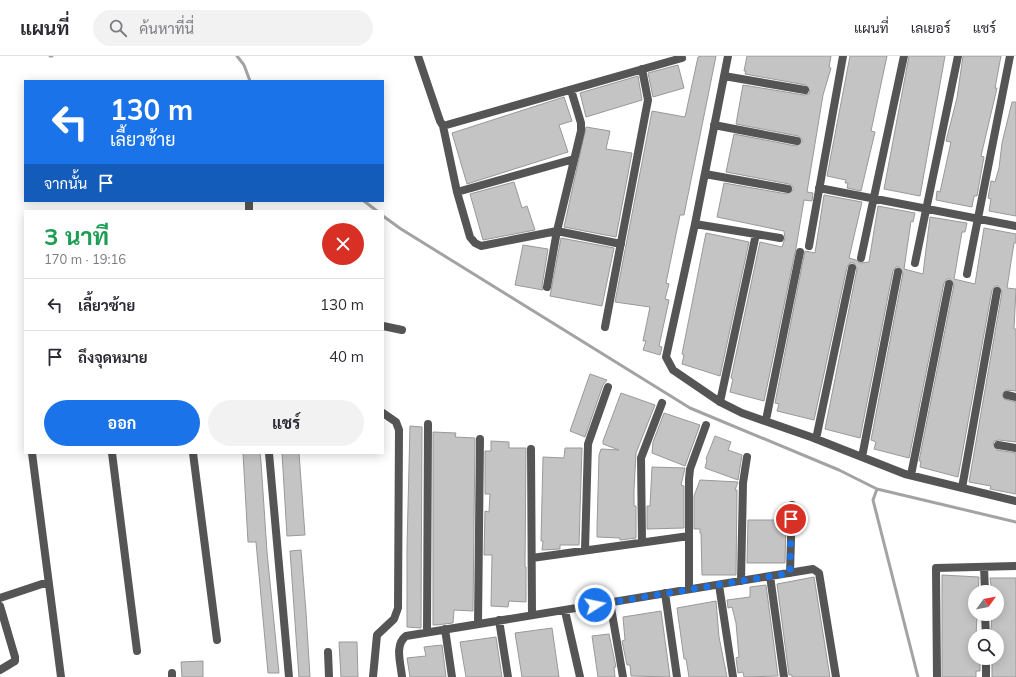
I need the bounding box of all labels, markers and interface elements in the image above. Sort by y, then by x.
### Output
search box [93,10,373,46]
text: แผนที่ [20,16,69,40]
icon: search [107,17,129,39]
text: ค้นหาที่นี่ [139,19,194,38]
text: แผนที่ [854,19,889,37]
text: เลเยอร์ [911,19,951,37]
text: แชร์ [973,19,996,37]
text: 130 m [110,92,193,127]
icon: left [44,96,96,148]
text: เลี้ยวซ้าย [110,128,176,151]
icon: arrive [95,172,117,194]
text: จากนั้น [44,174,87,193]
text: 3 นาที [44,221,109,251]
button: close [322,223,364,265]
text: 170 m · 19:16 [44,251,126,267]
icon: left [44,294,66,316]
text: 130 m [320,295,364,314]
text: เลี้ยวซ้าย [78,296,135,315]
icon: arrive [44,346,66,368]
text: 40 m [329,347,364,366]
text: ถึงจุดหมาย [78,348,148,367]
button: ออก [44,400,200,446]
button: แชร์ [208,400,364,446]
pin [774,502,808,536]
icon: arrive [780,508,802,530]
position arrow [574,584,616,626]
north arrow [968,585,1004,621]
map controls [968,585,1004,665]
button: search [968,629,1004,665]

